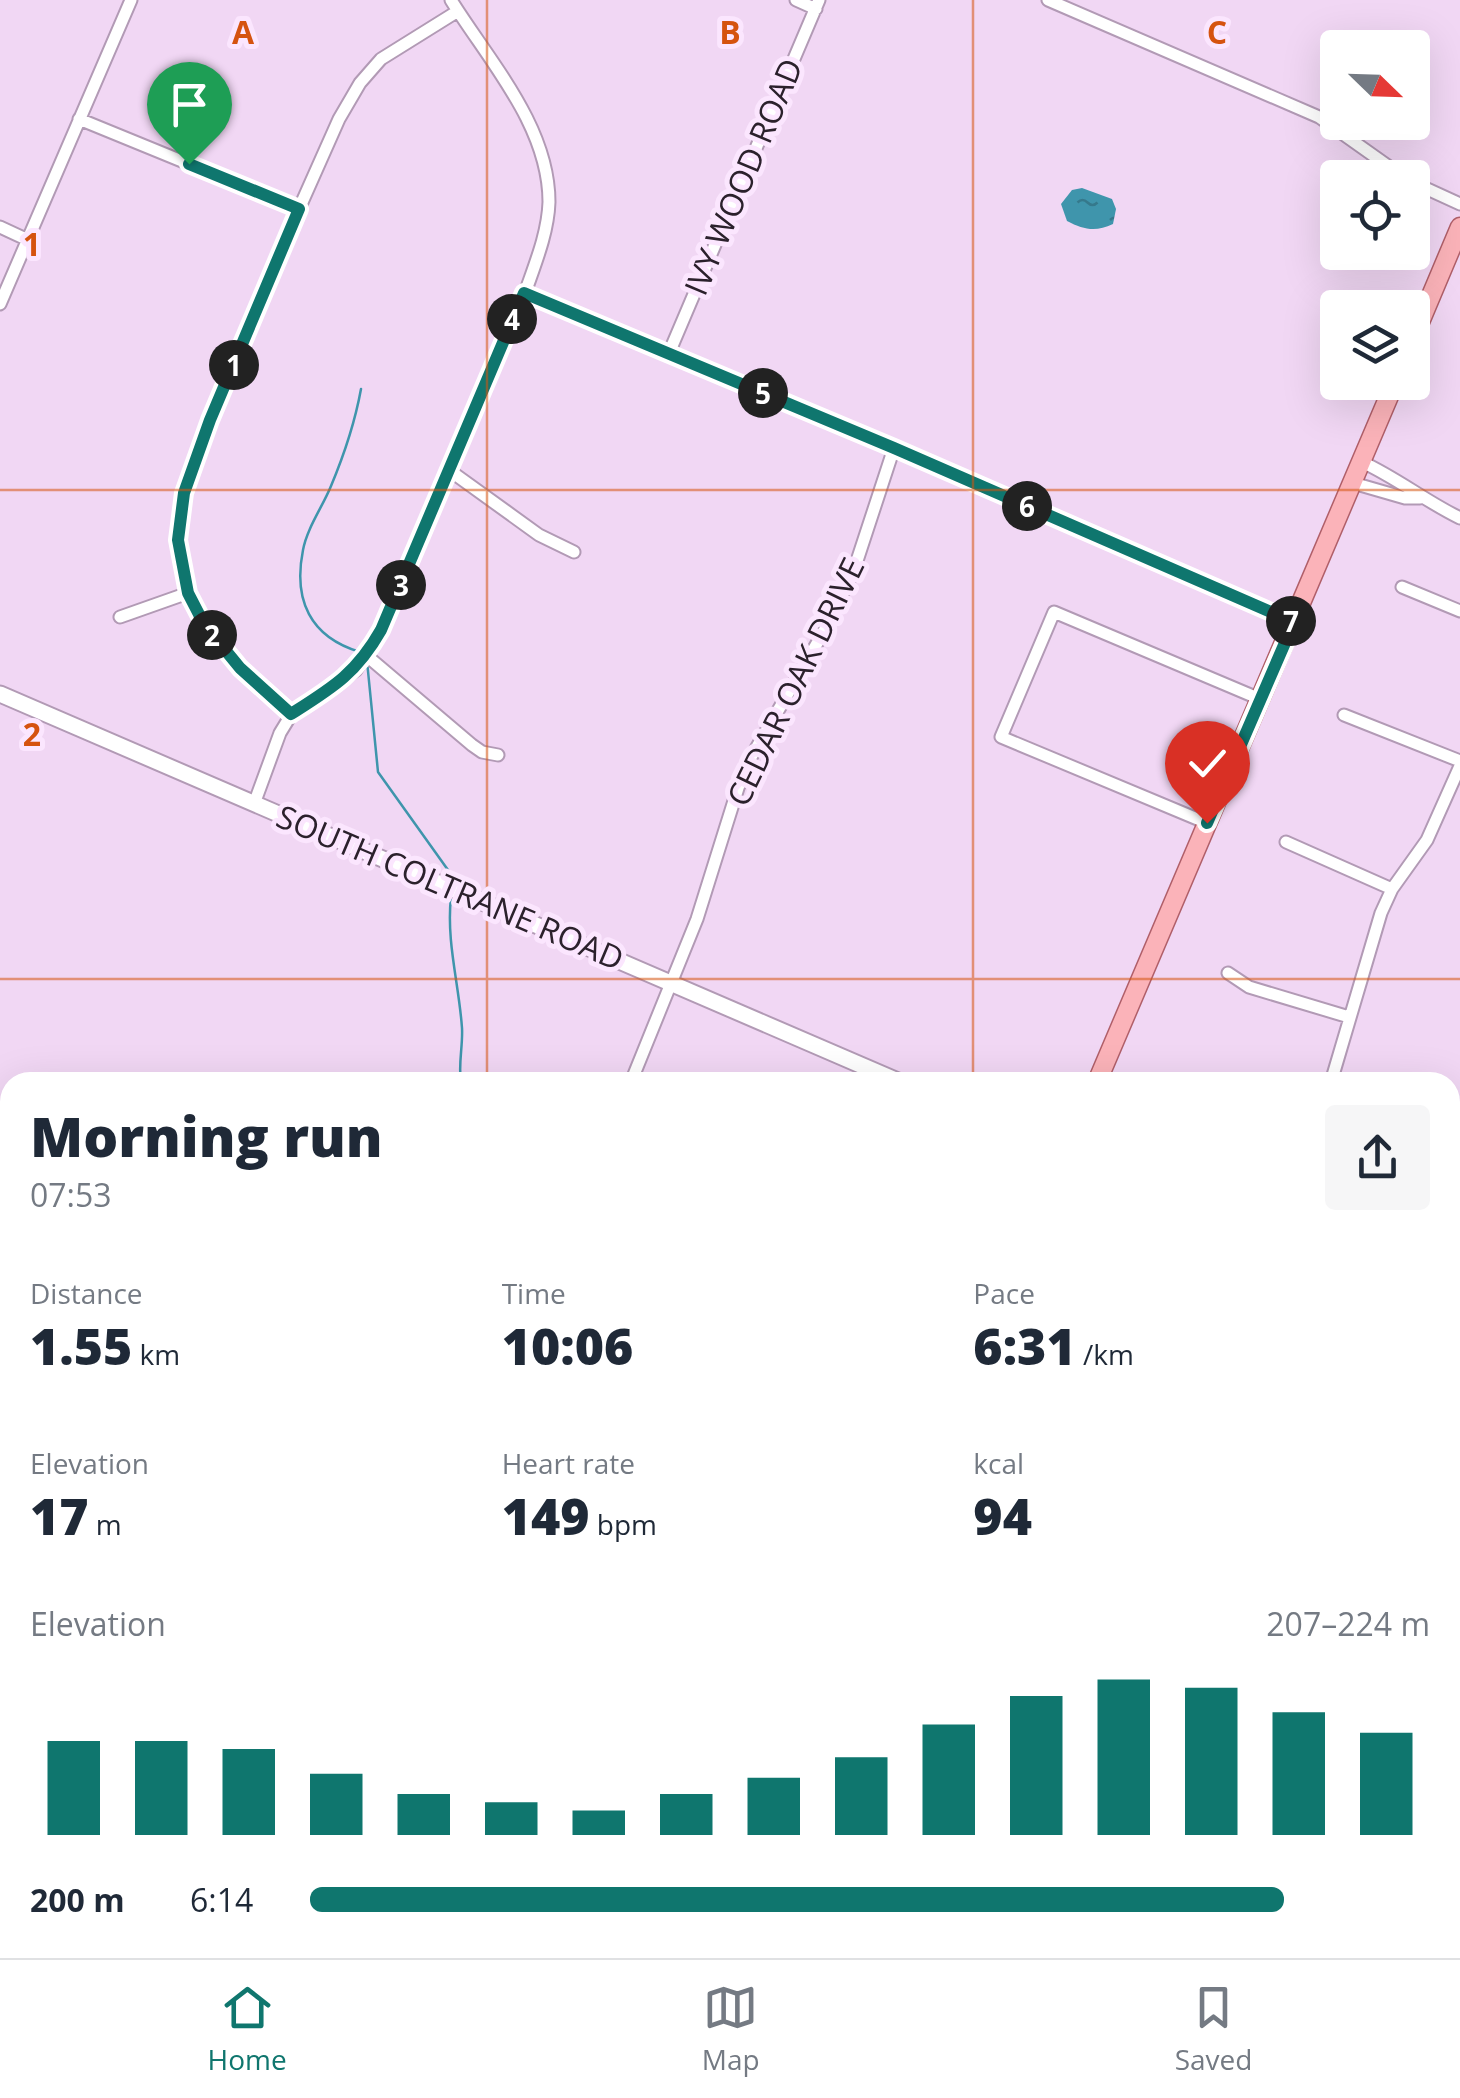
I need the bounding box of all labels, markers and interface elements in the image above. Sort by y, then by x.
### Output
text: A [232,10,255,53]
text: B [719,10,741,53]
text: C [1207,10,1227,53]
north arrow [1320,30,1430,140]
map controls [1320,30,1430,400]
street label: IVY WOOD ROAD [673,51,812,301]
pin [147,62,232,165]
icon: arrive [162,77,217,132]
button: locate [1320,160,1430,270]
text: 1 [23,222,41,265]
button: layers [1320,290,1430,400]
pin: 4 [487,294,537,344]
text: 4 [504,300,520,338]
pin: 1 [209,340,259,390]
text: 1 [226,346,242,384]
pin: 5 [738,368,788,418]
text: 5 [755,374,771,412]
pin: 6 [1002,481,1052,531]
text: 6 [1019,487,1035,525]
street label: CEDAR OAK DRIVE [716,550,873,813]
pin: 3 [376,560,426,610]
text: 3 [393,566,409,604]
pin: 7 [1266,596,1316,646]
text: 7 [1283,602,1299,640]
pin: 2 [187,610,237,660]
text: 2 [204,616,220,654]
text: 2 [23,712,41,755]
pin [1165,721,1250,824]
icon: check [1180,736,1235,791]
street label: SOUTH COLTRANE ROAD [271,794,631,979]
text: Morning run [30,1098,383,1173]
button: share [1325,1105,1430,1210]
text: 07:53 [30,1173,112,1216]
text: Distance [30,1274,143,1312]
text: Time [502,1274,566,1312]
text: Pace [973,1274,1035,1312]
text: 1.55 [30,1312,132,1380]
text: 10:06 [502,1312,633,1380]
text: 6:31 [973,1312,1076,1380]
text: km [132,1335,180,1373]
text: /km [1076,1335,1134,1373]
text: Elevation [30,1444,149,1482]
text: Heart rate [502,1444,635,1482]
text: kcal [973,1444,1024,1482]
text: 17 [30,1482,89,1550]
text: 149 [502,1482,590,1550]
text: 94 [973,1482,1032,1550]
text: m [89,1505,122,1543]
text: bpm [590,1505,657,1543]
text: Elevation [30,1602,166,1645]
text: 207–224 m [1266,1602,1430,1645]
text: 200 m [30,1878,125,1921]
text: 6:14 [190,1878,253,1921]
tab: Home [208,1980,287,2078]
tab: Map [702,1980,760,2078]
tab: Saved [1175,1980,1252,2078]

